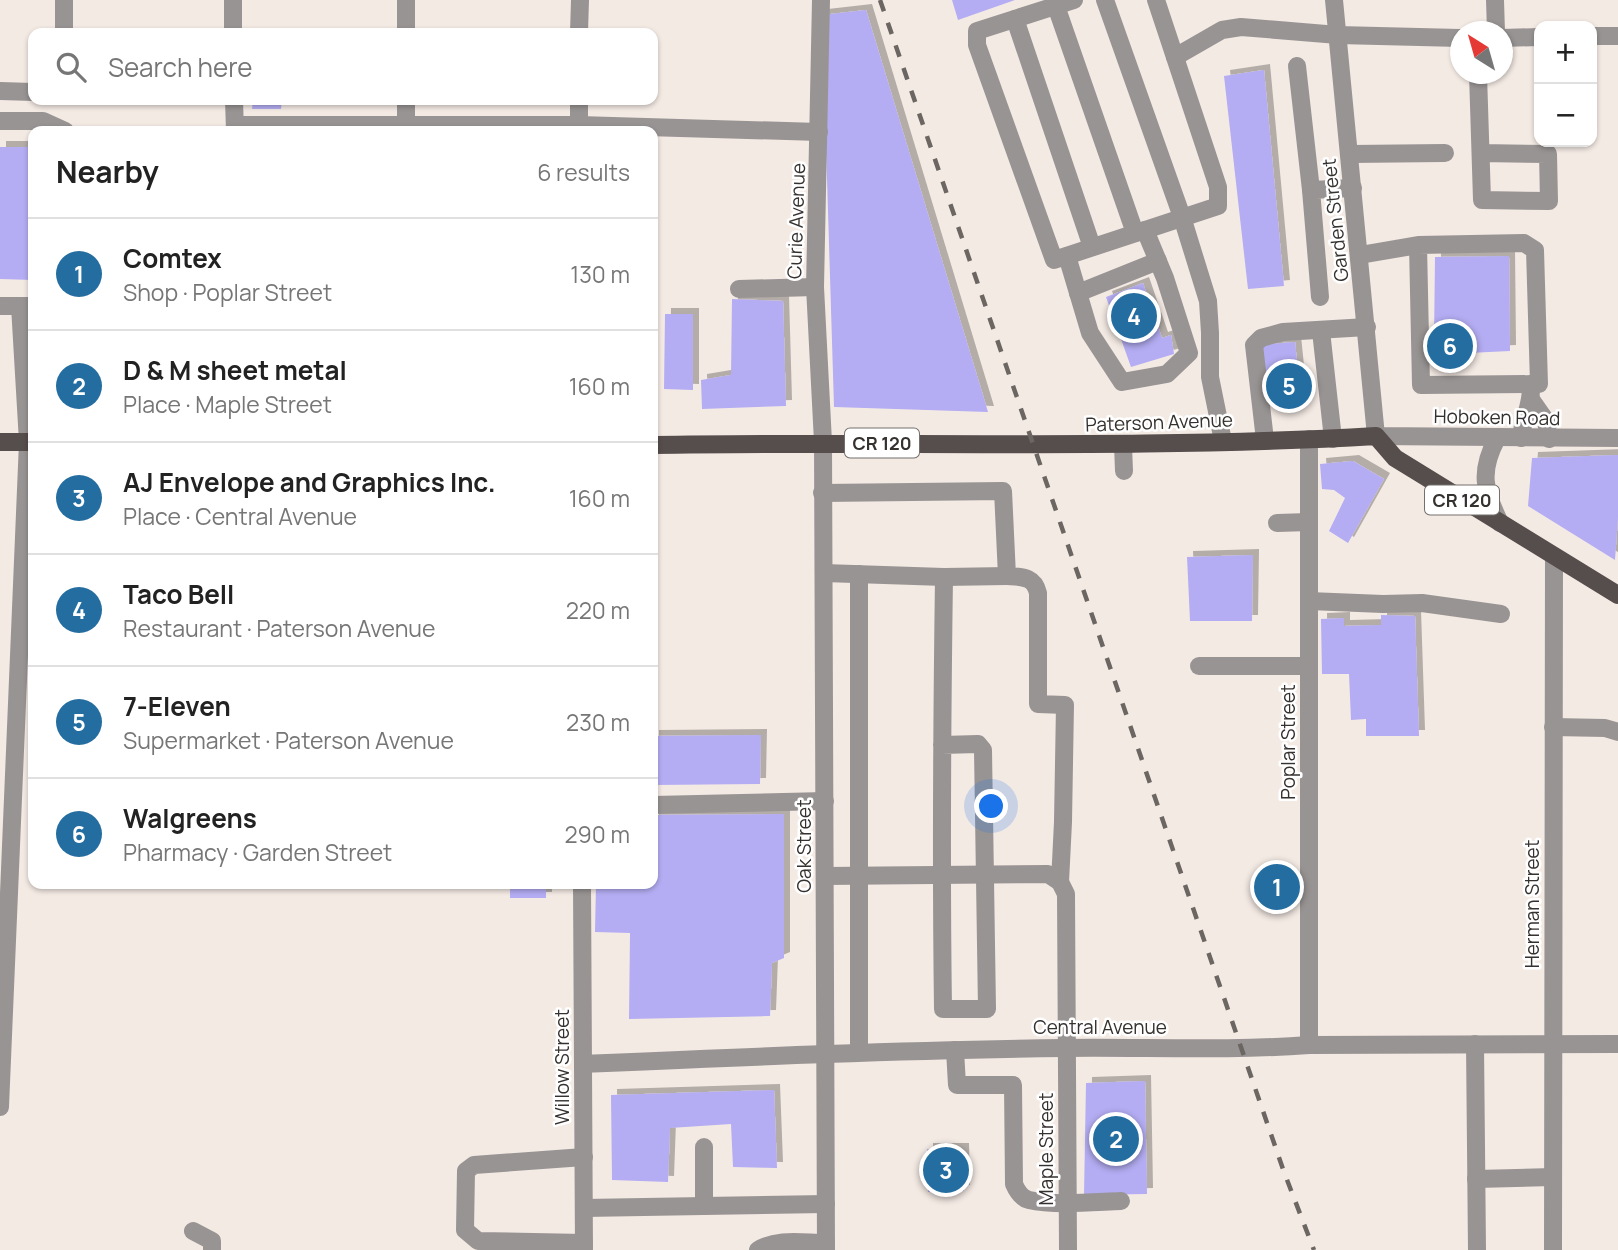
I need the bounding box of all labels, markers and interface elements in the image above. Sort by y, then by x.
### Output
north arrow [1450,21,1513,84]
map controls [1534,21,1597,147]
button: + [1534,21,1597,84]
search box [28,28,658,105]
icon: search [52,48,90,86]
text: Search here [108,49,253,85]
button: − [1534,84,1597,147]
text: Nearby [56,151,159,192]
text: 6 results [537,156,630,188]
street label: Garden Street [1316,157,1354,283]
street label: Curie Avenue [781,163,811,279]
text: Comtex [123,240,222,276]
text: 1 [74,258,84,290]
text: 130 m [570,258,630,290]
text: Shop · Poplar Street [123,276,332,308]
pin: 4 [1111,290,1157,342]
pin: 6 [1427,320,1473,372]
text: D & M sheet metal [123,352,347,388]
pin: 5 [1266,360,1312,412]
text: 2 [72,370,86,402]
text: 160 m [569,370,630,402]
text: Place · Maple Street [123,388,332,420]
street label: Hoboken Road [1433,403,1561,431]
street label: Paterson Avenue [1085,406,1233,438]
road number: CR 120 [845,428,919,458]
text: AJ Envelope and Graphics Inc. [123,464,496,500]
text: 3 [72,482,86,514]
text: 160 m [569,482,630,514]
road number: CR 120 [1425,486,1499,514]
text: Place · Central Avenue [123,500,357,532]
text: Taco Bell [123,576,234,612]
text: 4 [72,594,86,626]
text: 220 m [566,594,630,626]
text: Restaurant · Paterson Avenue [123,612,435,644]
street label: Poplar Street [1275,684,1301,800]
text: 7-Eleven [123,688,231,724]
text: 5 [72,706,86,738]
text: 230 m [566,706,630,738]
text: Supermarket · Paterson Avenue [123,724,454,756]
your location [974,789,1008,823]
street label: Oak Street [791,799,817,893]
text: Walgreens [123,800,257,836]
text: 6 [72,818,86,850]
text: 290 m [564,818,630,850]
text: Pharmacy · Garden Street [123,836,392,868]
street label: Herman Street [1519,840,1545,968]
pin: 1 [1254,861,1300,913]
street label: Willow Street [549,1009,575,1125]
street label: Central Avenue [1033,1014,1167,1040]
street label: Maple Street [1033,1093,1059,1205]
pin: 2 [1093,1113,1139,1165]
pin: 3 [923,1144,969,1196]

